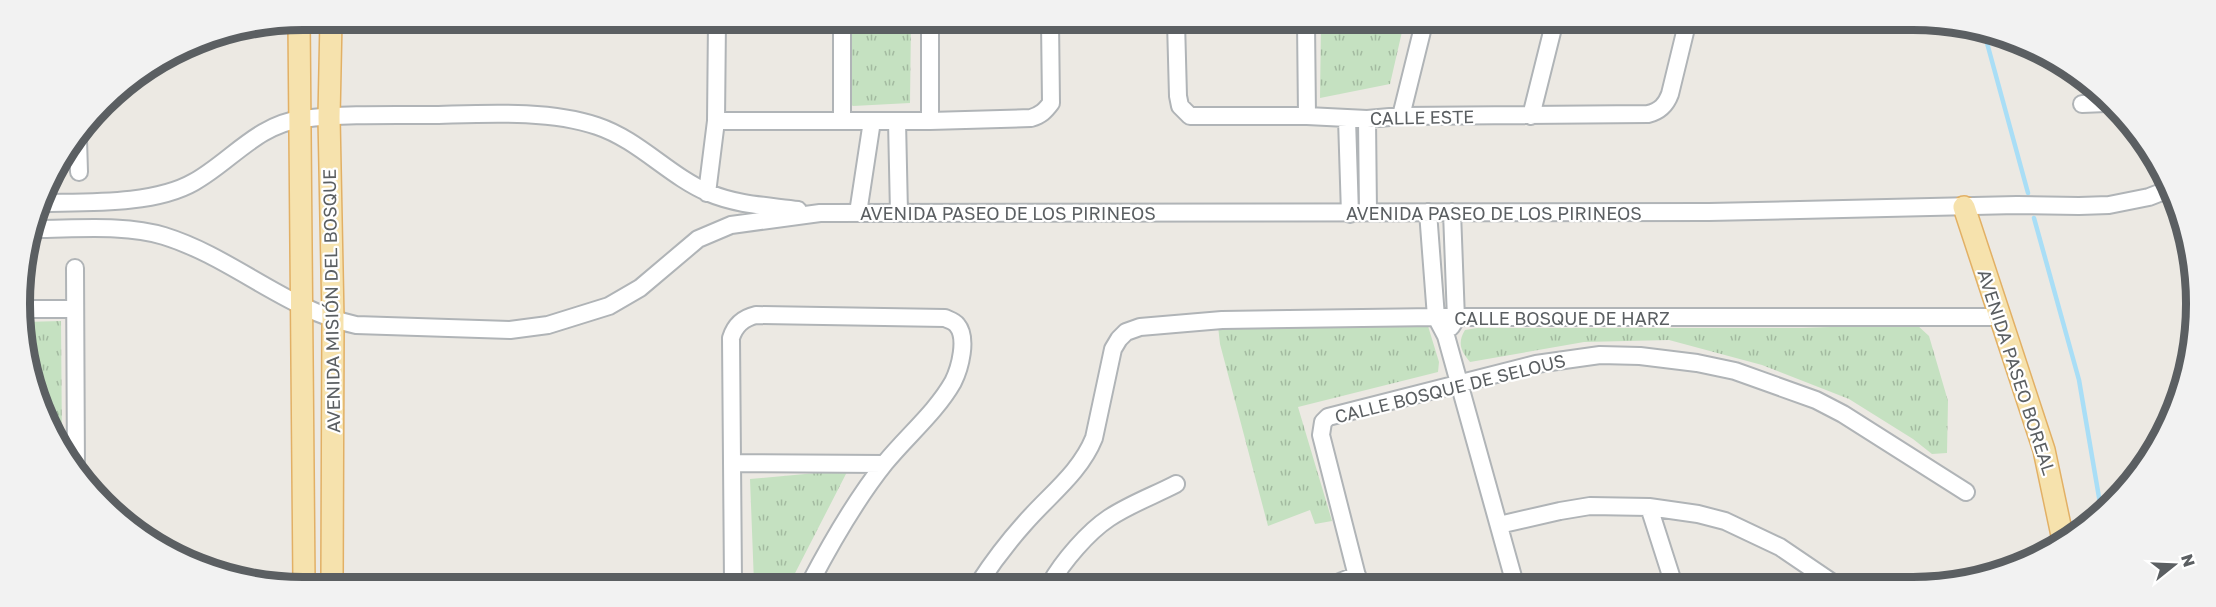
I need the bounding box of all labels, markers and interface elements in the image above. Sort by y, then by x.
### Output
street label: CALLE ESTE [1370,105,1474,129]
street label: AVENIDA MISIÓN DEL BOSQUE [318,169,344,433]
street label: AVENIDA PASEO DE LOS PIRINEOS [860,202,1156,224]
street label: AVENIDA PASEO DE LOS PIRINEOS [1346,202,1642,224]
street label: AVENIDA PASEO BOREAL [1973,266,2061,478]
street label: CALLE BOSQUE DE HARZ [1454,307,1670,329]
street label: CALLE BOSQUE DE SELOUS [1332,349,1568,427]
north arrow [2144,535,2204,595]
text: N [2177,551,2200,569]

